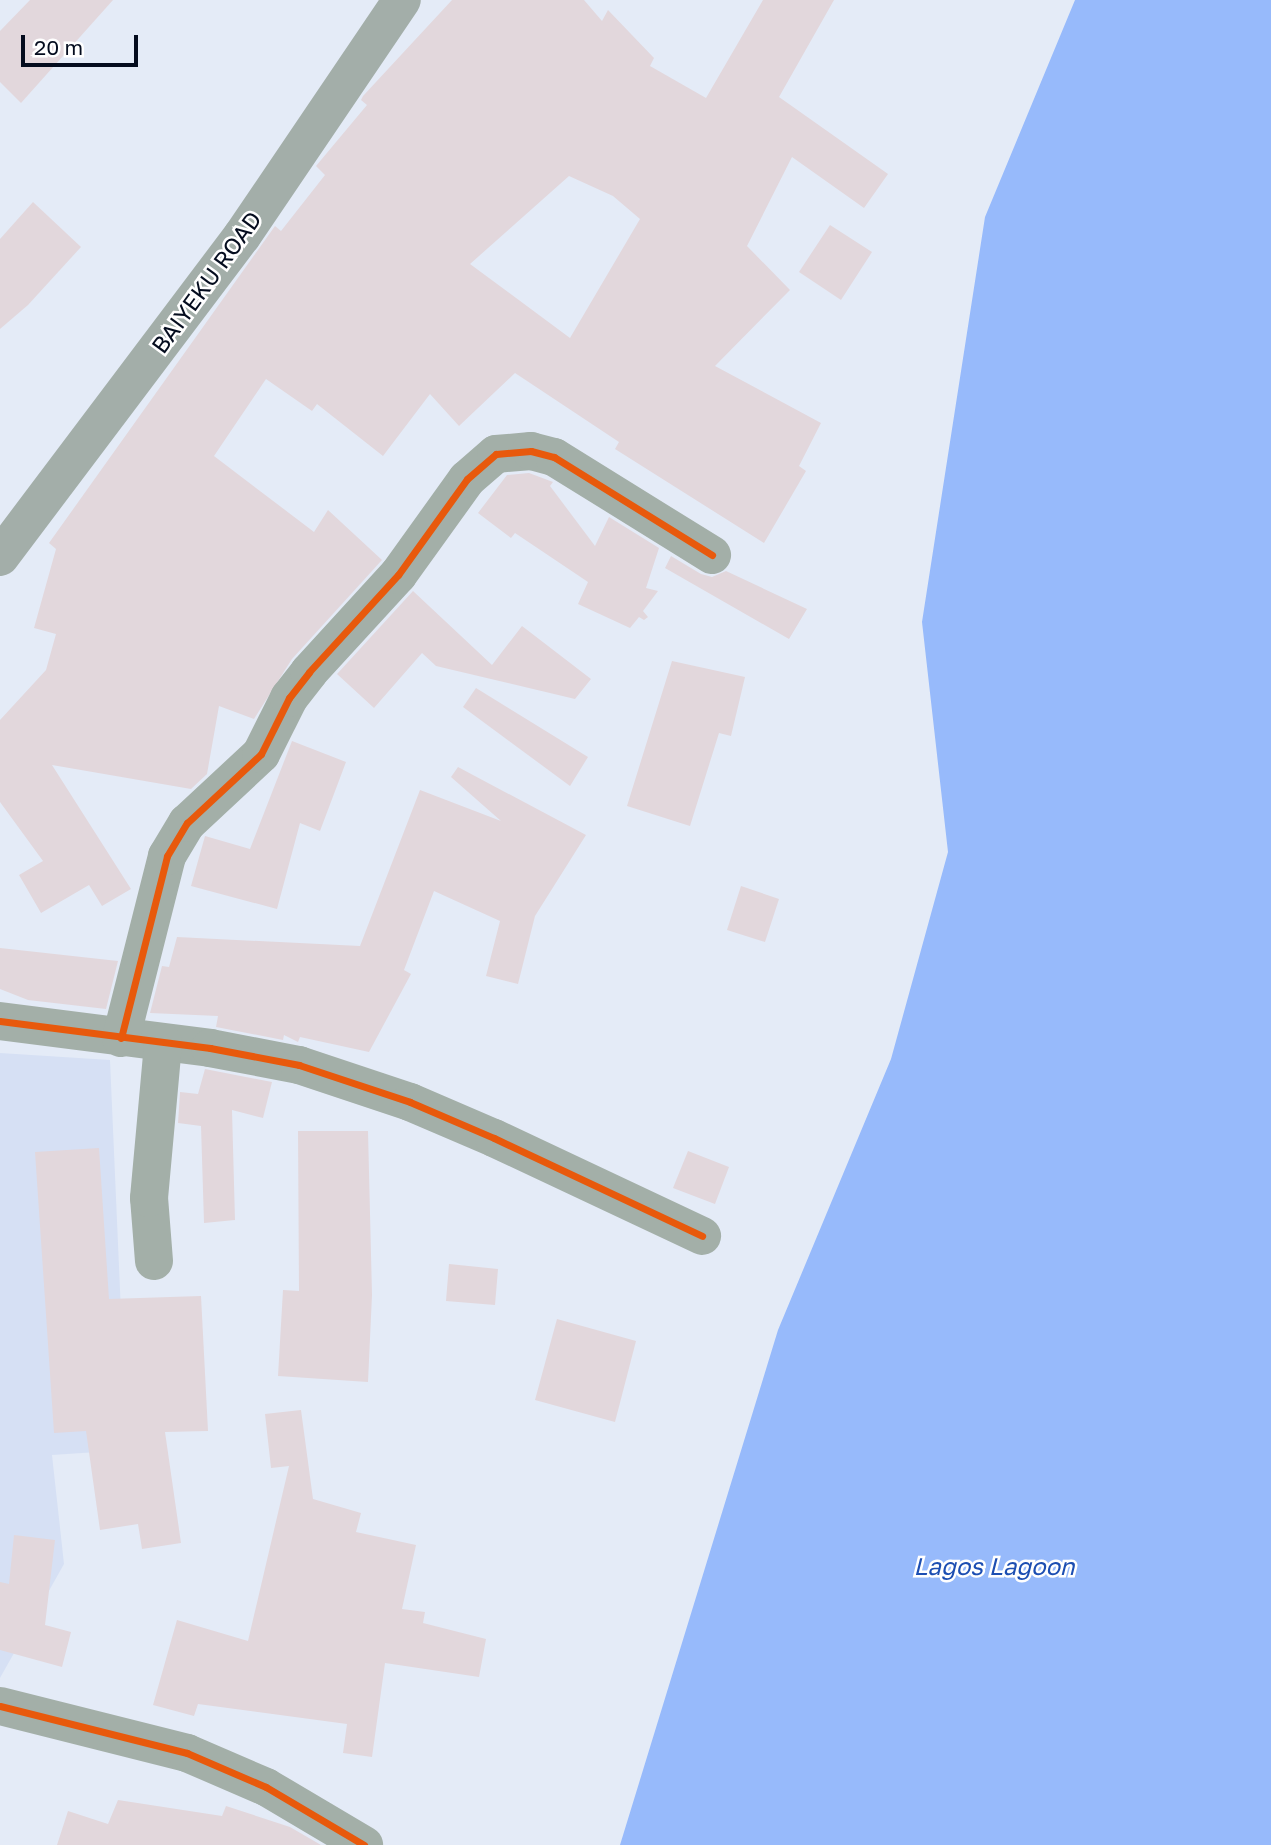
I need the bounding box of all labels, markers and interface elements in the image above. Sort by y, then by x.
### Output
scale bar [24,21,142,65]
text: 20 m [34,34,83,60]
street label: BAIYEKU ROAD [145,206,267,358]
water label: Lagos Lagoon [913,1552,1075,1580]

